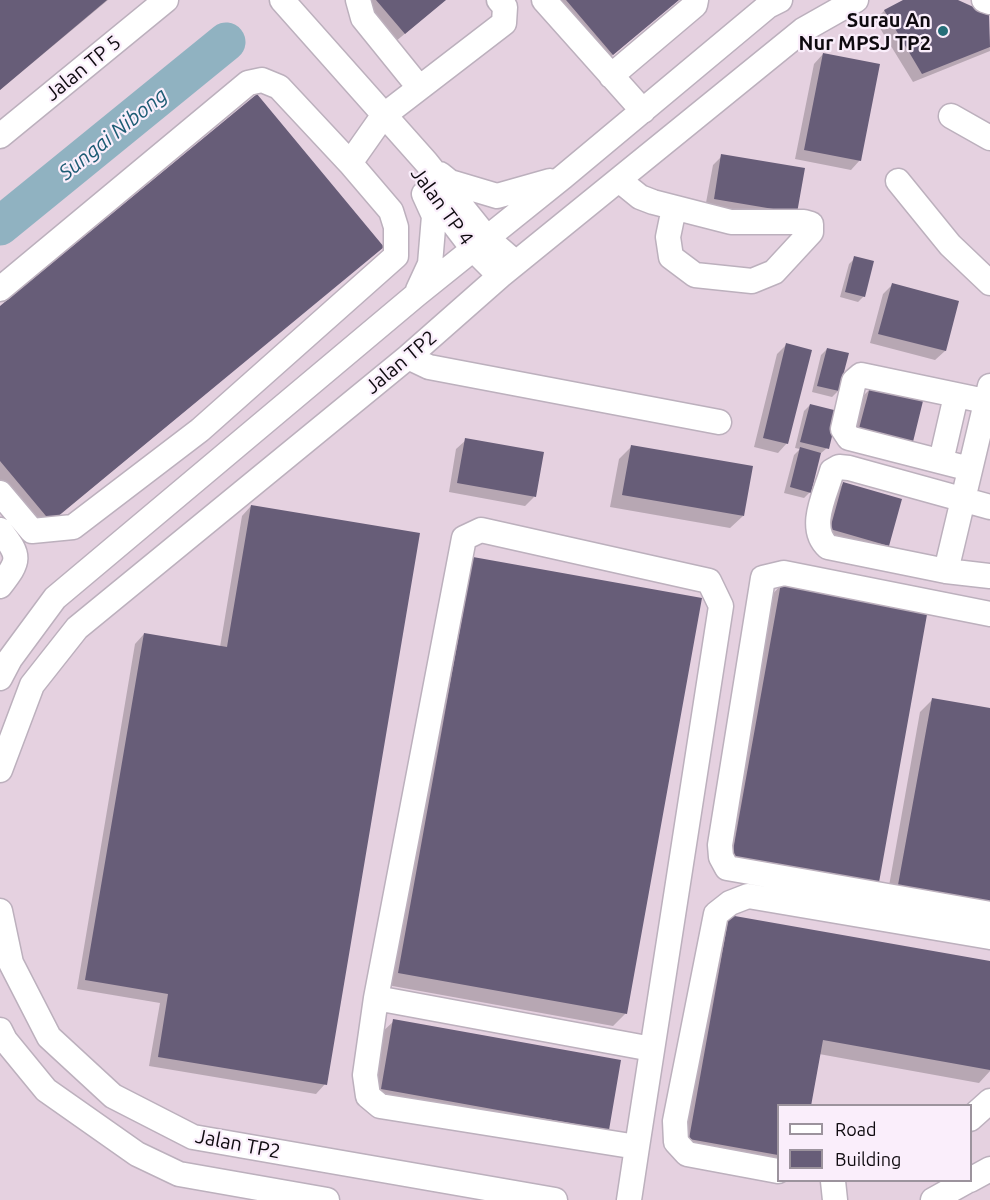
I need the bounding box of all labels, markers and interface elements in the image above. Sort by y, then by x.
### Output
place label: Surau An Nur MPSJ TP2 [799,8,931,55]
marker: Surau An Nur MPSJ TP2 [936,24,950,38]
street label: Jalan TP 5 [40,30,126,106]
water label: Sungai Nibong [54,83,172,185]
street label: Jalan TP 4 [406,162,478,250]
street label: Jalan TP2 [360,325,442,399]
legend [777,1104,972,1182]
text: Road [835,1119,877,1139]
street label: Jalan TP2 [193,1124,283,1164]
text: Building [835,1149,901,1169]

